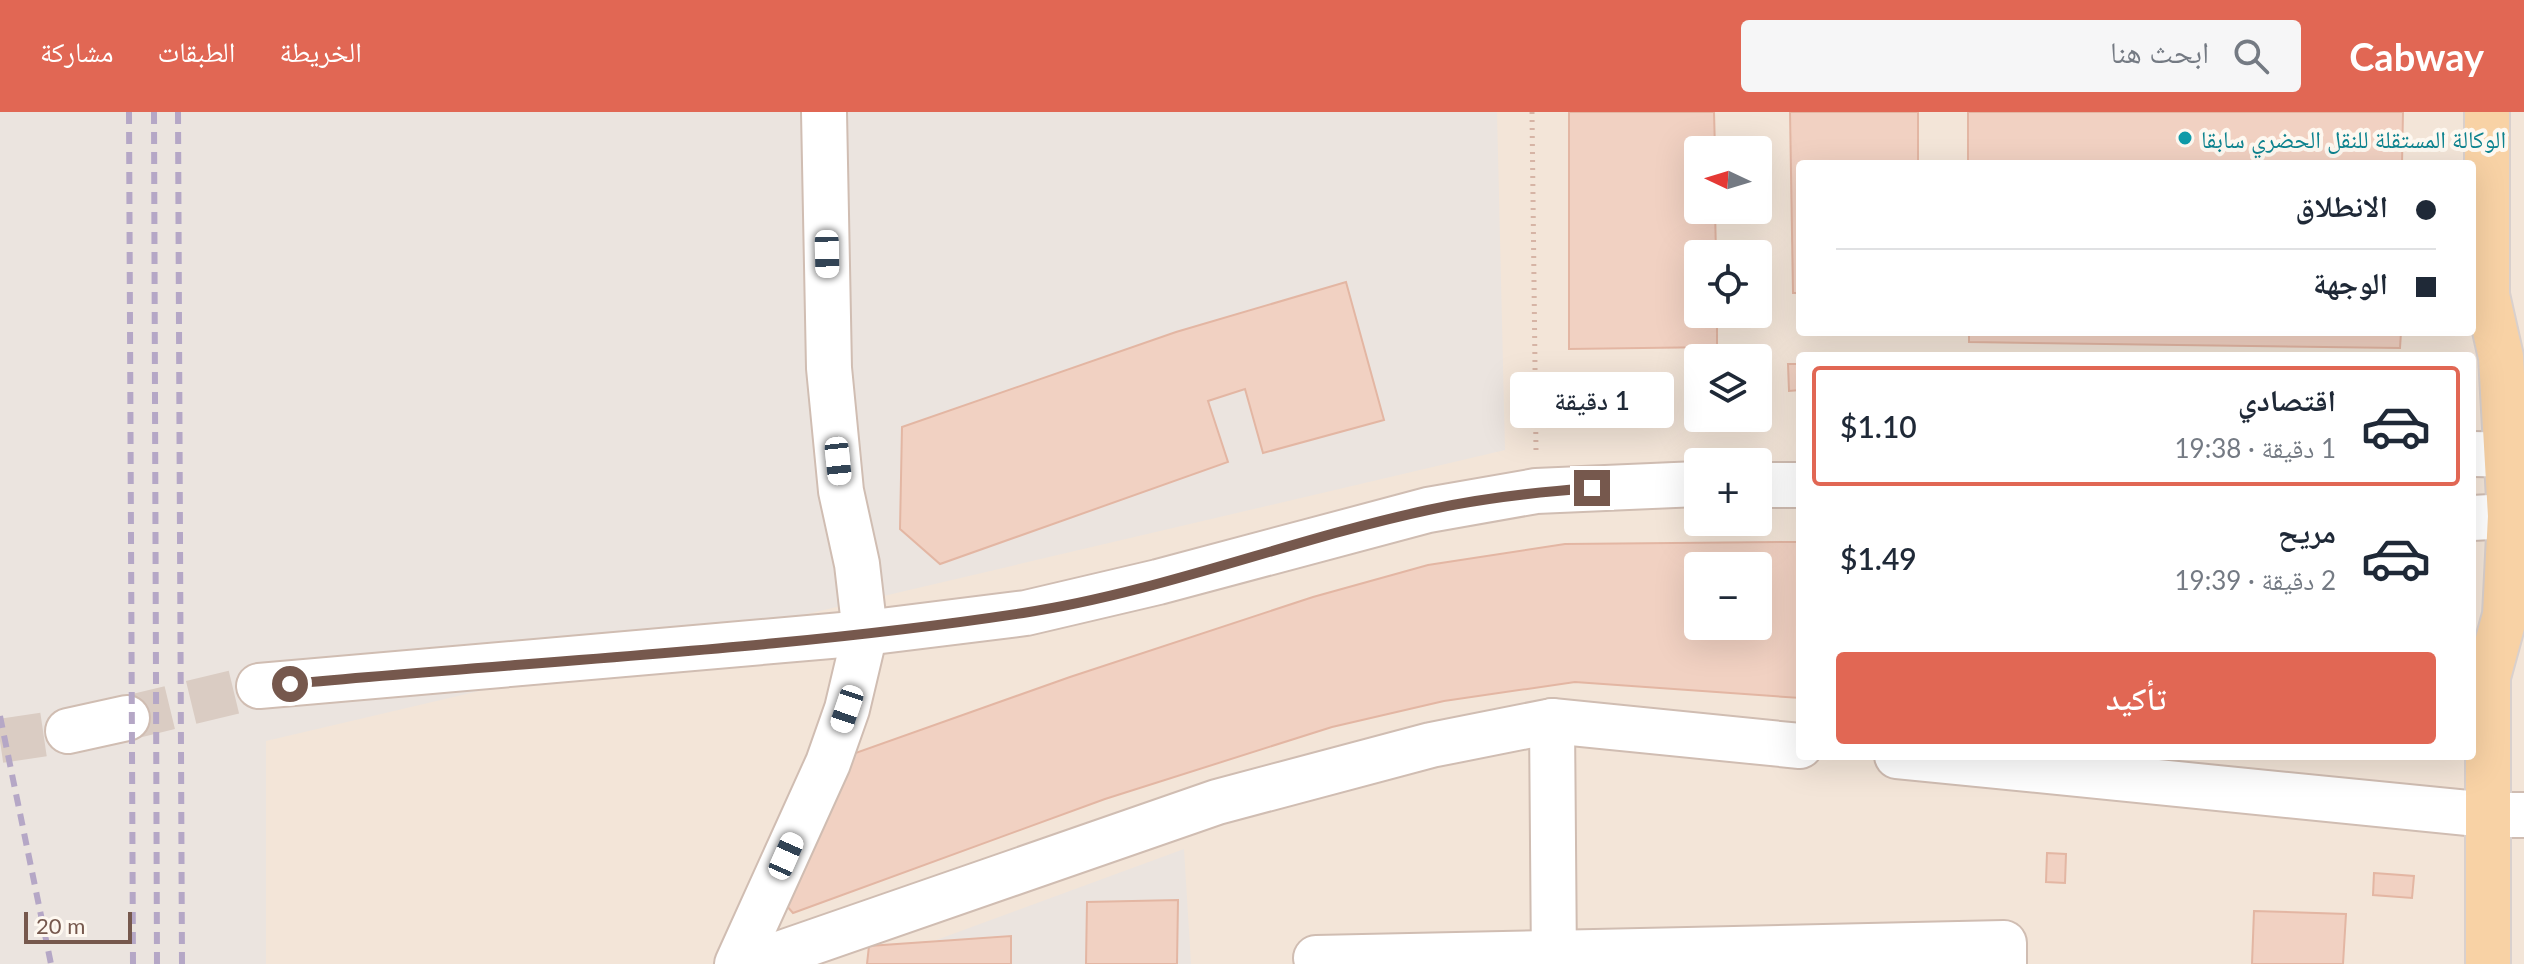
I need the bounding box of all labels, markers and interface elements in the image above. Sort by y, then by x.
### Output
search box [1741,20,2301,92]
text: ابحث هنا [2110,33,2209,69]
text: Cabway [2349,33,2484,79]
text: مشاركة [40,34,114,68]
text: الطبقات [158,34,235,68]
text: الخريطة [279,34,362,68]
icon: search [2229,34,2273,78]
place label: الوكالة المستقلة للنقل الحضري سابقا [2201,124,2506,159]
marker: الوكالة المستقلة للنقل الحضري سابقا [2176,129,2194,147]
north arrow [1684,136,1772,224]
map controls [1684,136,1772,640]
text: الانطلاق [2295,187,2388,223]
car [815,230,839,278]
button: locate [1684,240,1772,328]
text: الوجهة [2313,264,2388,300]
button: layers [1684,344,1772,432]
callout: 1 دقيقة [1510,372,1674,428]
text: اقتصادي [2238,381,2336,417]
text: 1 دقيقة [1554,384,1630,416]
icon: car [2360,390,2432,462]
text: $1.10 [1840,408,1917,444]
text: 1 دقيقة · 19:38 [2174,432,2336,464]
car [824,436,852,486]
button: + [1684,448,1772,536]
route end [1574,470,1610,506]
text: مريح [2278,513,2336,549]
icon: car [2360,522,2432,594]
text: $1.49 [1840,540,1917,576]
button: − [1684,552,1772,640]
text: 2 دقيقة · 19:39 [2174,564,2336,596]
button: تأكيد [1836,652,2436,744]
route start [272,666,308,702]
car [828,682,866,736]
car [765,829,807,883]
scale bar [24,908,132,944]
text: 20 m [36,912,85,939]

